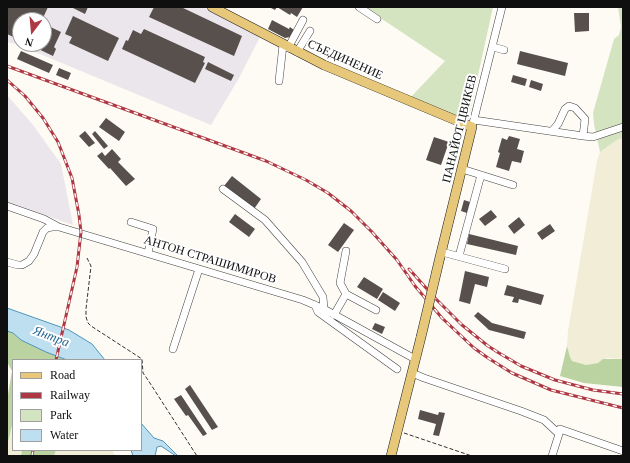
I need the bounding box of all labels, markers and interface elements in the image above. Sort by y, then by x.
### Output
north arrow [12,12,52,52]
text: N [23,36,34,49]
street label: СЪЕДИНЕНИЕ [305,37,385,83]
street label: ПАНАЙОТ ЦВИКЕВ [440,73,480,185]
street label: АНТОН СТРАШИМИРОВ [142,233,278,287]
water label: Янтра [31,323,71,351]
legend [12,359,142,451]
text: Road [50,368,75,382]
text: Railway [50,388,90,402]
text: Park [50,408,72,422]
text: Water [50,428,78,442]

